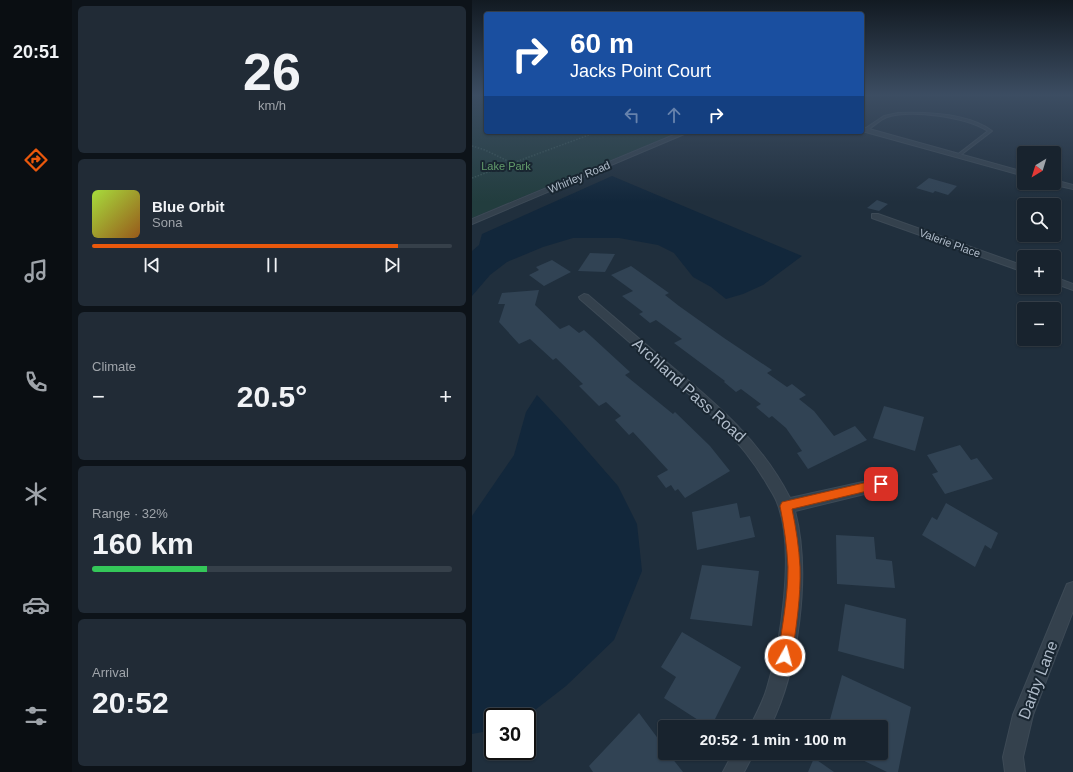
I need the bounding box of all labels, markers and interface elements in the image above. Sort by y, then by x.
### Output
icon: right [504,28,556,80]
text: 60 m [570,28,634,59]
text: 20:51 [13,42,59,62]
text: 26 [243,43,301,101]
text: Jacks Point Court [570,61,711,81]
text: km/h [258,98,286,113]
icon: left [621,104,643,126]
icon: ahead [663,104,685,126]
icon: right [705,104,727,126]
icon: directions [22,146,50,174]
north arrow [1017,146,1061,190]
map controls [1017,146,1061,346]
street label: Whirley Road [546,159,612,195]
park label: Lake Park [481,160,531,172]
text: Blue Orbit [152,198,225,215]
button: search [1017,198,1061,242]
text: Sona [152,215,182,230]
street label: Valerie Place [918,226,982,260]
button: + [1017,250,1061,294]
icon: previous [141,254,163,276]
icon: pause [261,254,283,276]
icon: next [381,254,403,276]
icon: music [22,257,50,285]
button: − [1017,302,1061,346]
street label: Archland Pass Road [629,335,749,445]
text: Climate [92,359,136,374]
icon: phone [22,368,50,396]
text: 20.5° [237,380,307,413]
text: − [92,384,105,409]
text: + [439,384,452,409]
pin [864,467,898,501]
icon: arrive [870,473,892,495]
icon: climate [22,480,50,508]
text: Range · 32% [92,506,168,521]
text: 160 km [92,527,194,560]
icon: car [22,591,50,619]
position arrow [764,635,806,677]
street label: Darby Lane [1015,638,1061,722]
text: Arrival [92,665,129,680]
text: 20:52 [92,686,169,719]
icon: filters [22,702,50,730]
speed limit sign: 30 [484,708,536,760]
text: 20:52 · 1 min · 100 m [700,731,846,748]

